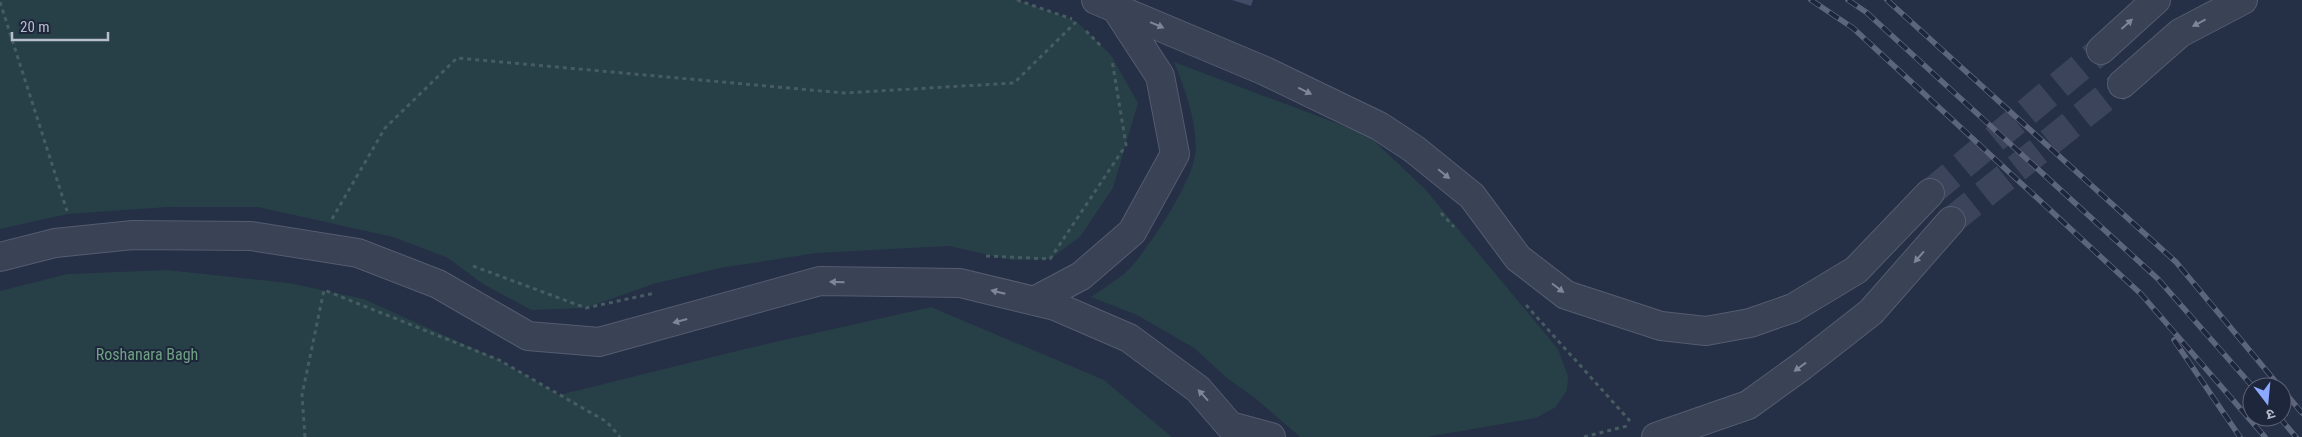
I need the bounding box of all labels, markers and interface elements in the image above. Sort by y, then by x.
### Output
scale bar [12,10,109,42]
text: 20 m [20,18,50,36]
one-way arrow [2193,18,2206,27]
one-way arrow [2121,19,2134,30]
one-way arrow [1150,21,1165,29]
one-way arrow [1298,86,1313,95]
one-way arrow [1437,168,1450,179]
one-way arrow [1914,251,1925,264]
one-way arrow [828,277,844,285]
one-way arrow [1551,283,1564,293]
one-way arrow [990,288,1005,296]
one-way arrow [672,317,687,325]
park label: Roshanara Bagh [96,345,198,364]
one-way arrow [1793,362,1807,372]
north arrow [2242,377,2292,427]
one-way arrow [1197,389,1209,401]
text: उ [2264,406,2277,424]

